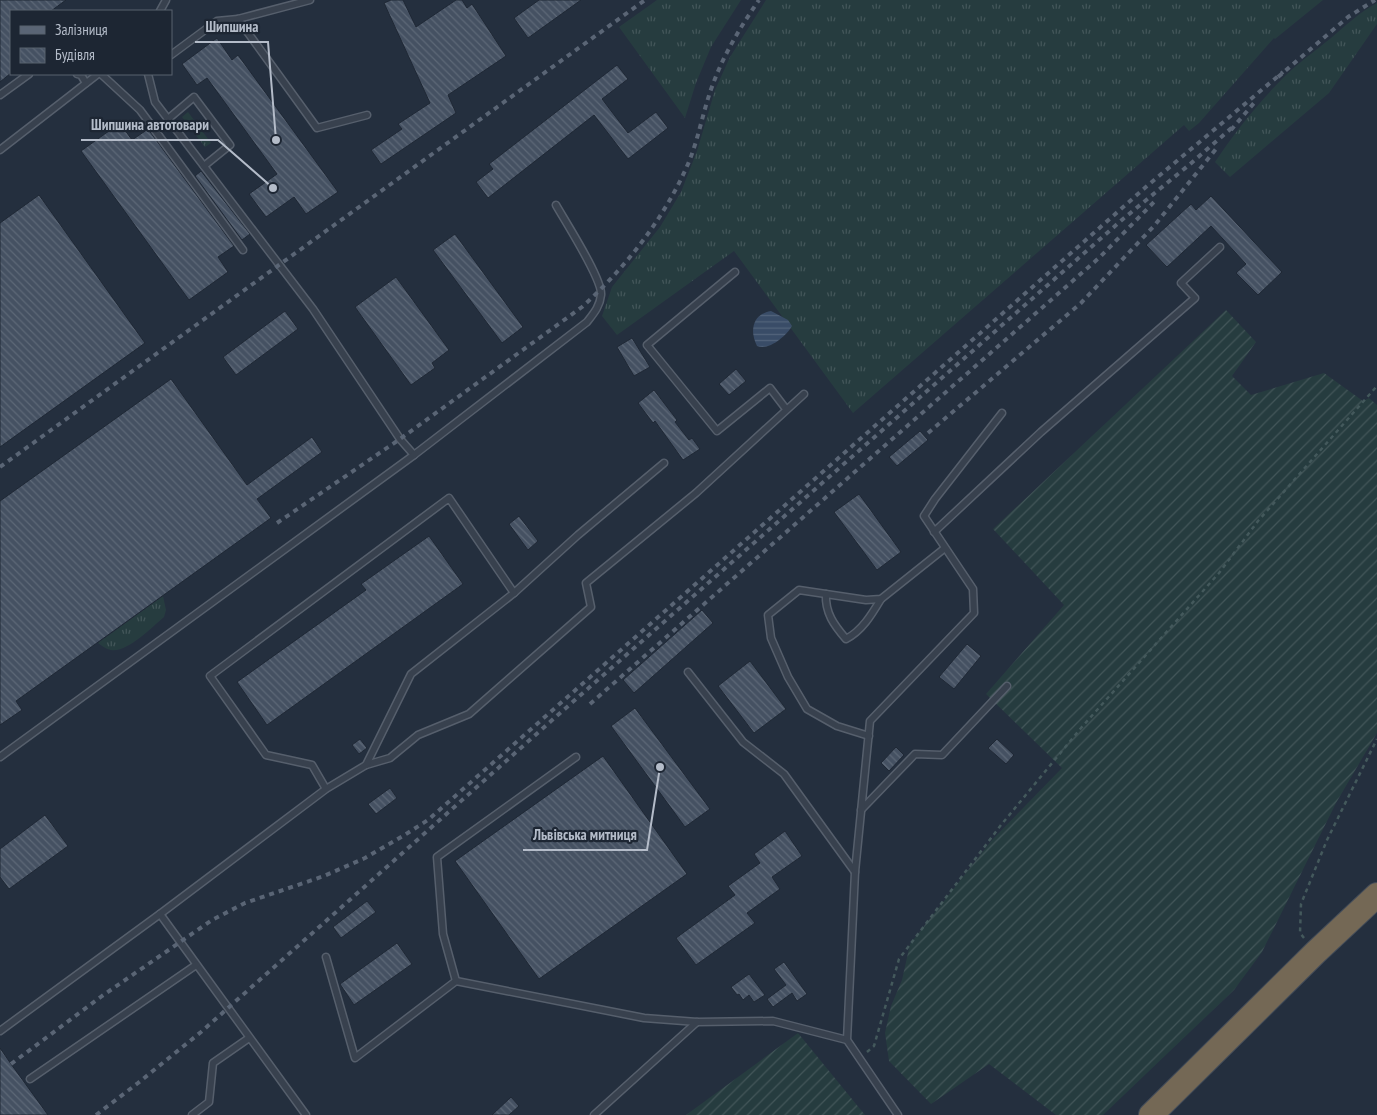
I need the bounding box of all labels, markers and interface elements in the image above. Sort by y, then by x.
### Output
legend [10,10,172,75]
callout: Шипшина [195,12,268,42]
text: Шипшина [206,17,258,36]
text: Залізниця [55,20,108,39]
text: Будівля [55,45,95,64]
callout: Шипшина автотовари [81,110,218,140]
text: Шипшина автотовари [91,115,209,134]
callout: Львівська митниця [523,820,647,850]
text: Львівська митниця [532,825,637,844]

